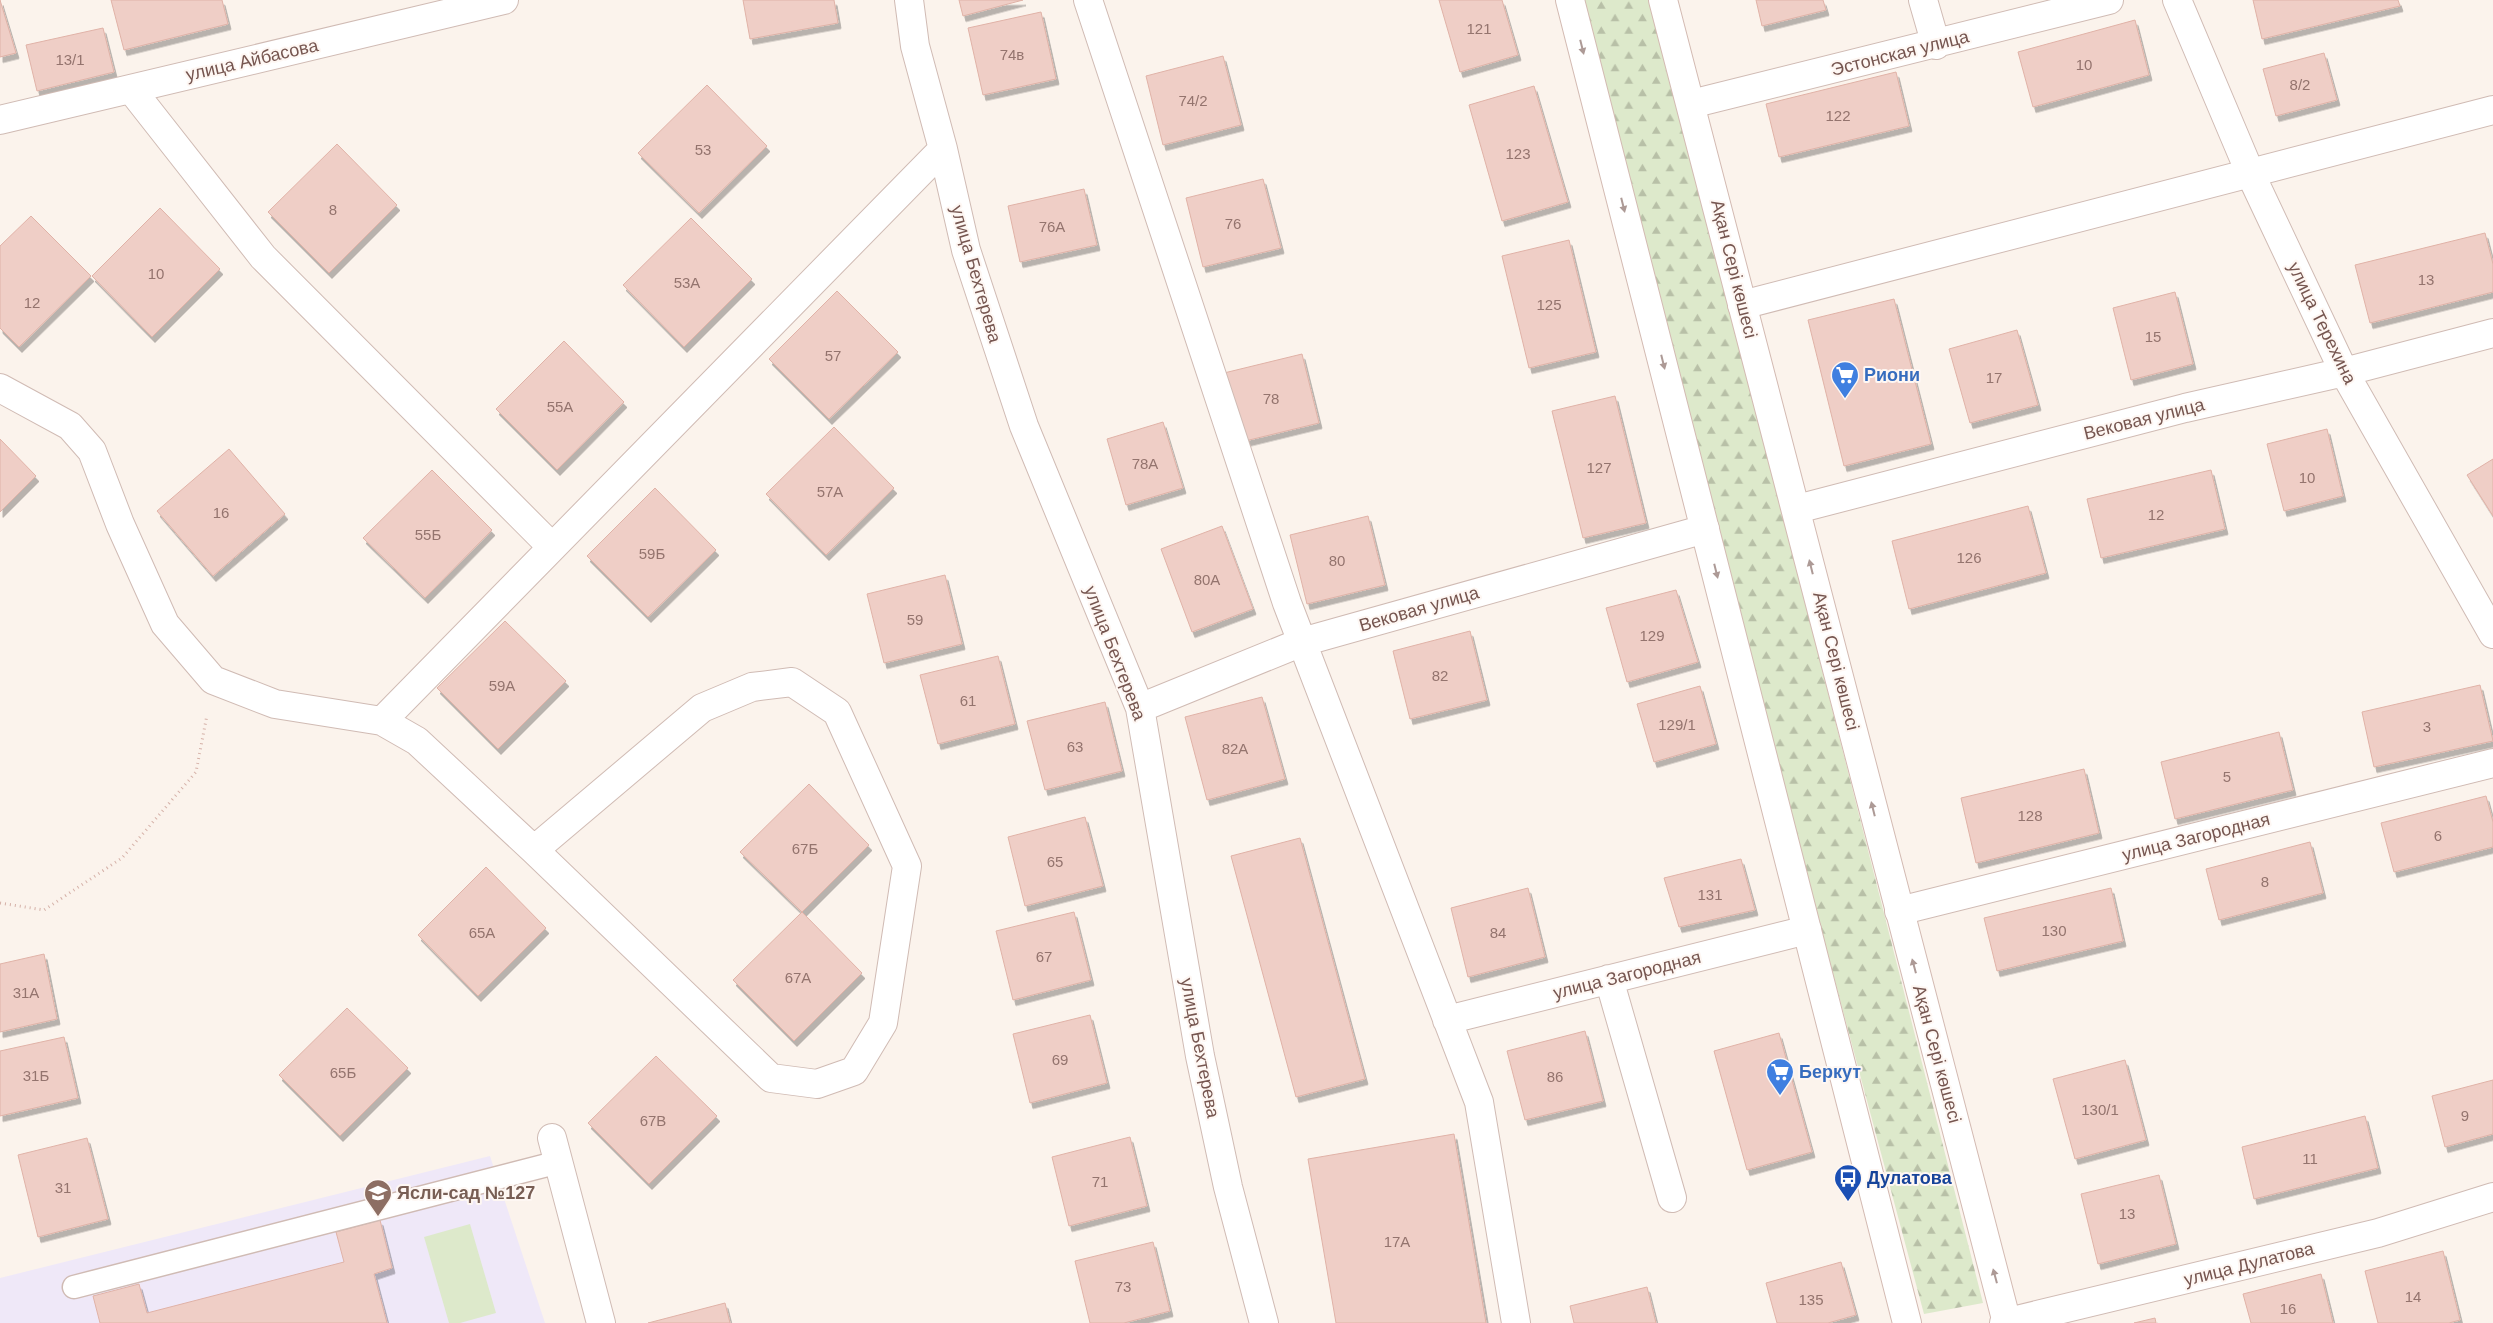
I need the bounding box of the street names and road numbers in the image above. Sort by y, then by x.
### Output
street label: Эстонская улица [1829,26,1972,80]
street label: улица Айбасова [184,35,321,85]
street label: Ақан Сері көшесі [1707,198,1761,340]
street label: улица Бехтерева [947,203,1005,346]
street label: улица Терехина [2284,259,2361,388]
street label: Вековая улица [2082,394,2207,444]
street label: Вековая улица [1357,582,1482,636]
street label: улица Бехтерева [1080,583,1150,724]
street label: Ақан Сері көшесі [1809,590,1863,732]
street label: улица Загородная [2120,809,2272,865]
street label: улица Загородная [1551,947,1703,1003]
street label: улица Бехтерева [1177,976,1224,1121]
street label: Ақан Сері көшесі [1909,983,1965,1125]
street label: улица Дулатова [2182,1238,2317,1290]

